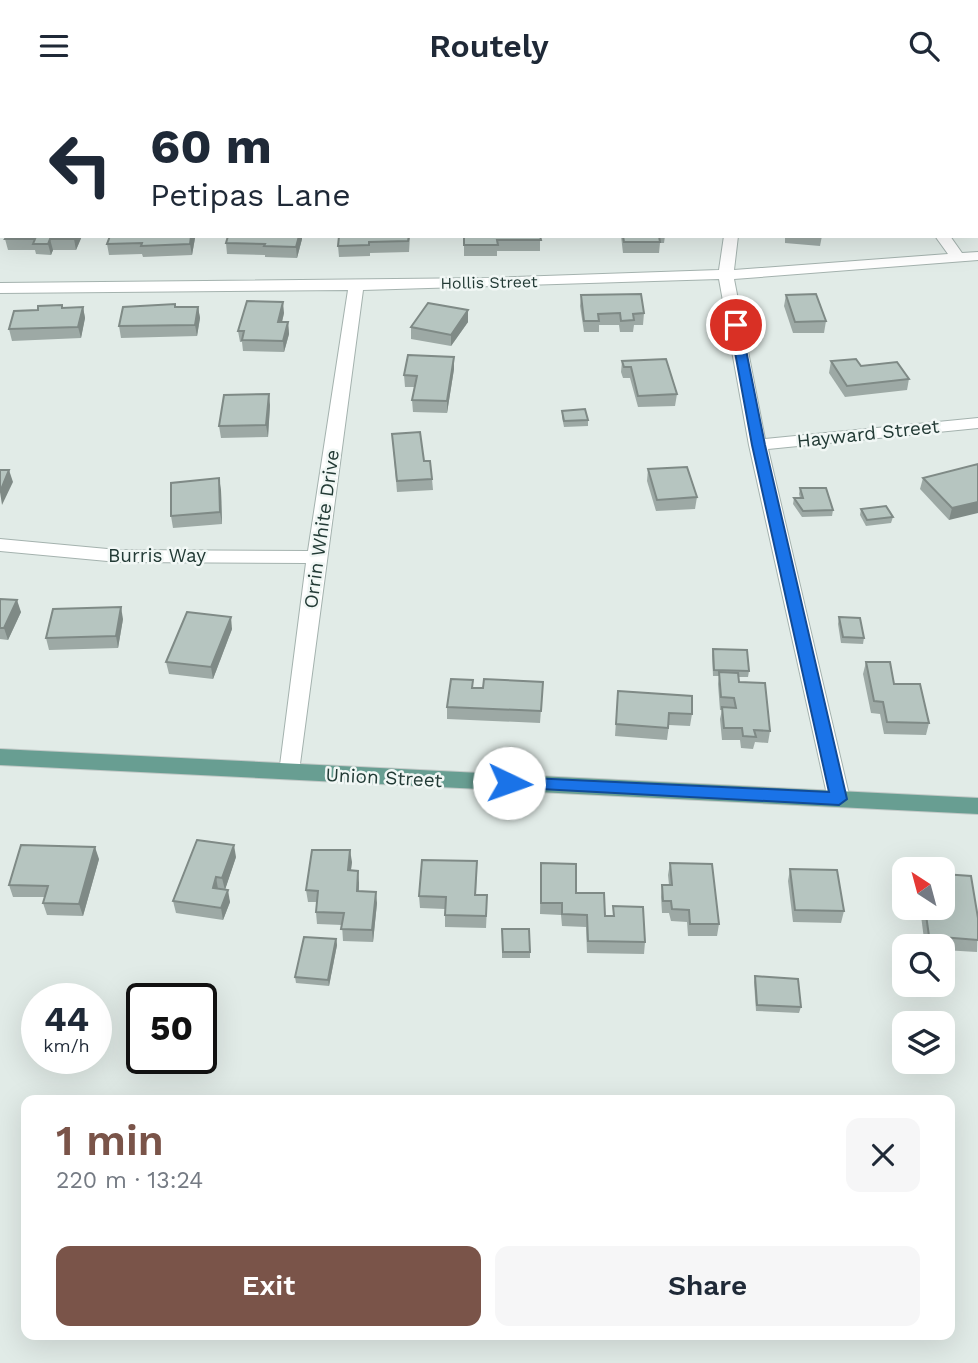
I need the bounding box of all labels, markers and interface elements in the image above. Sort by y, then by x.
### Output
icon: menu [35,27,73,65]
text: Routely [429,27,549,65]
icon: search [905,27,943,65]
text: 60 m [150,117,272,175]
icon: left [35,119,126,210]
text: Petipas Lane [150,176,351,214]
street label: Hollis Street [440,272,538,293]
pin [706,295,766,355]
icon: arrive [717,306,755,344]
street label: Hayward Street [796,415,941,452]
street label: Orrin White Drive [299,448,344,610]
street label: Burris Way [108,544,206,567]
position arrow [472,746,546,820]
street label: Union Street [325,763,443,792]
north arrow [892,857,956,921]
map controls [892,857,955,1074]
button: search [892,934,955,997]
speed limit sign: 50 [126,983,217,1074]
text: 44 [44,998,89,1040]
button: layers [892,1011,955,1074]
text: km/h [43,1035,90,1056]
text: 1 min [56,1116,164,1165]
button: close [846,1118,920,1192]
text: 220 m · 13:24 [56,1167,203,1194]
button: Exit [56,1246,481,1326]
button: Share [495,1246,920,1326]

